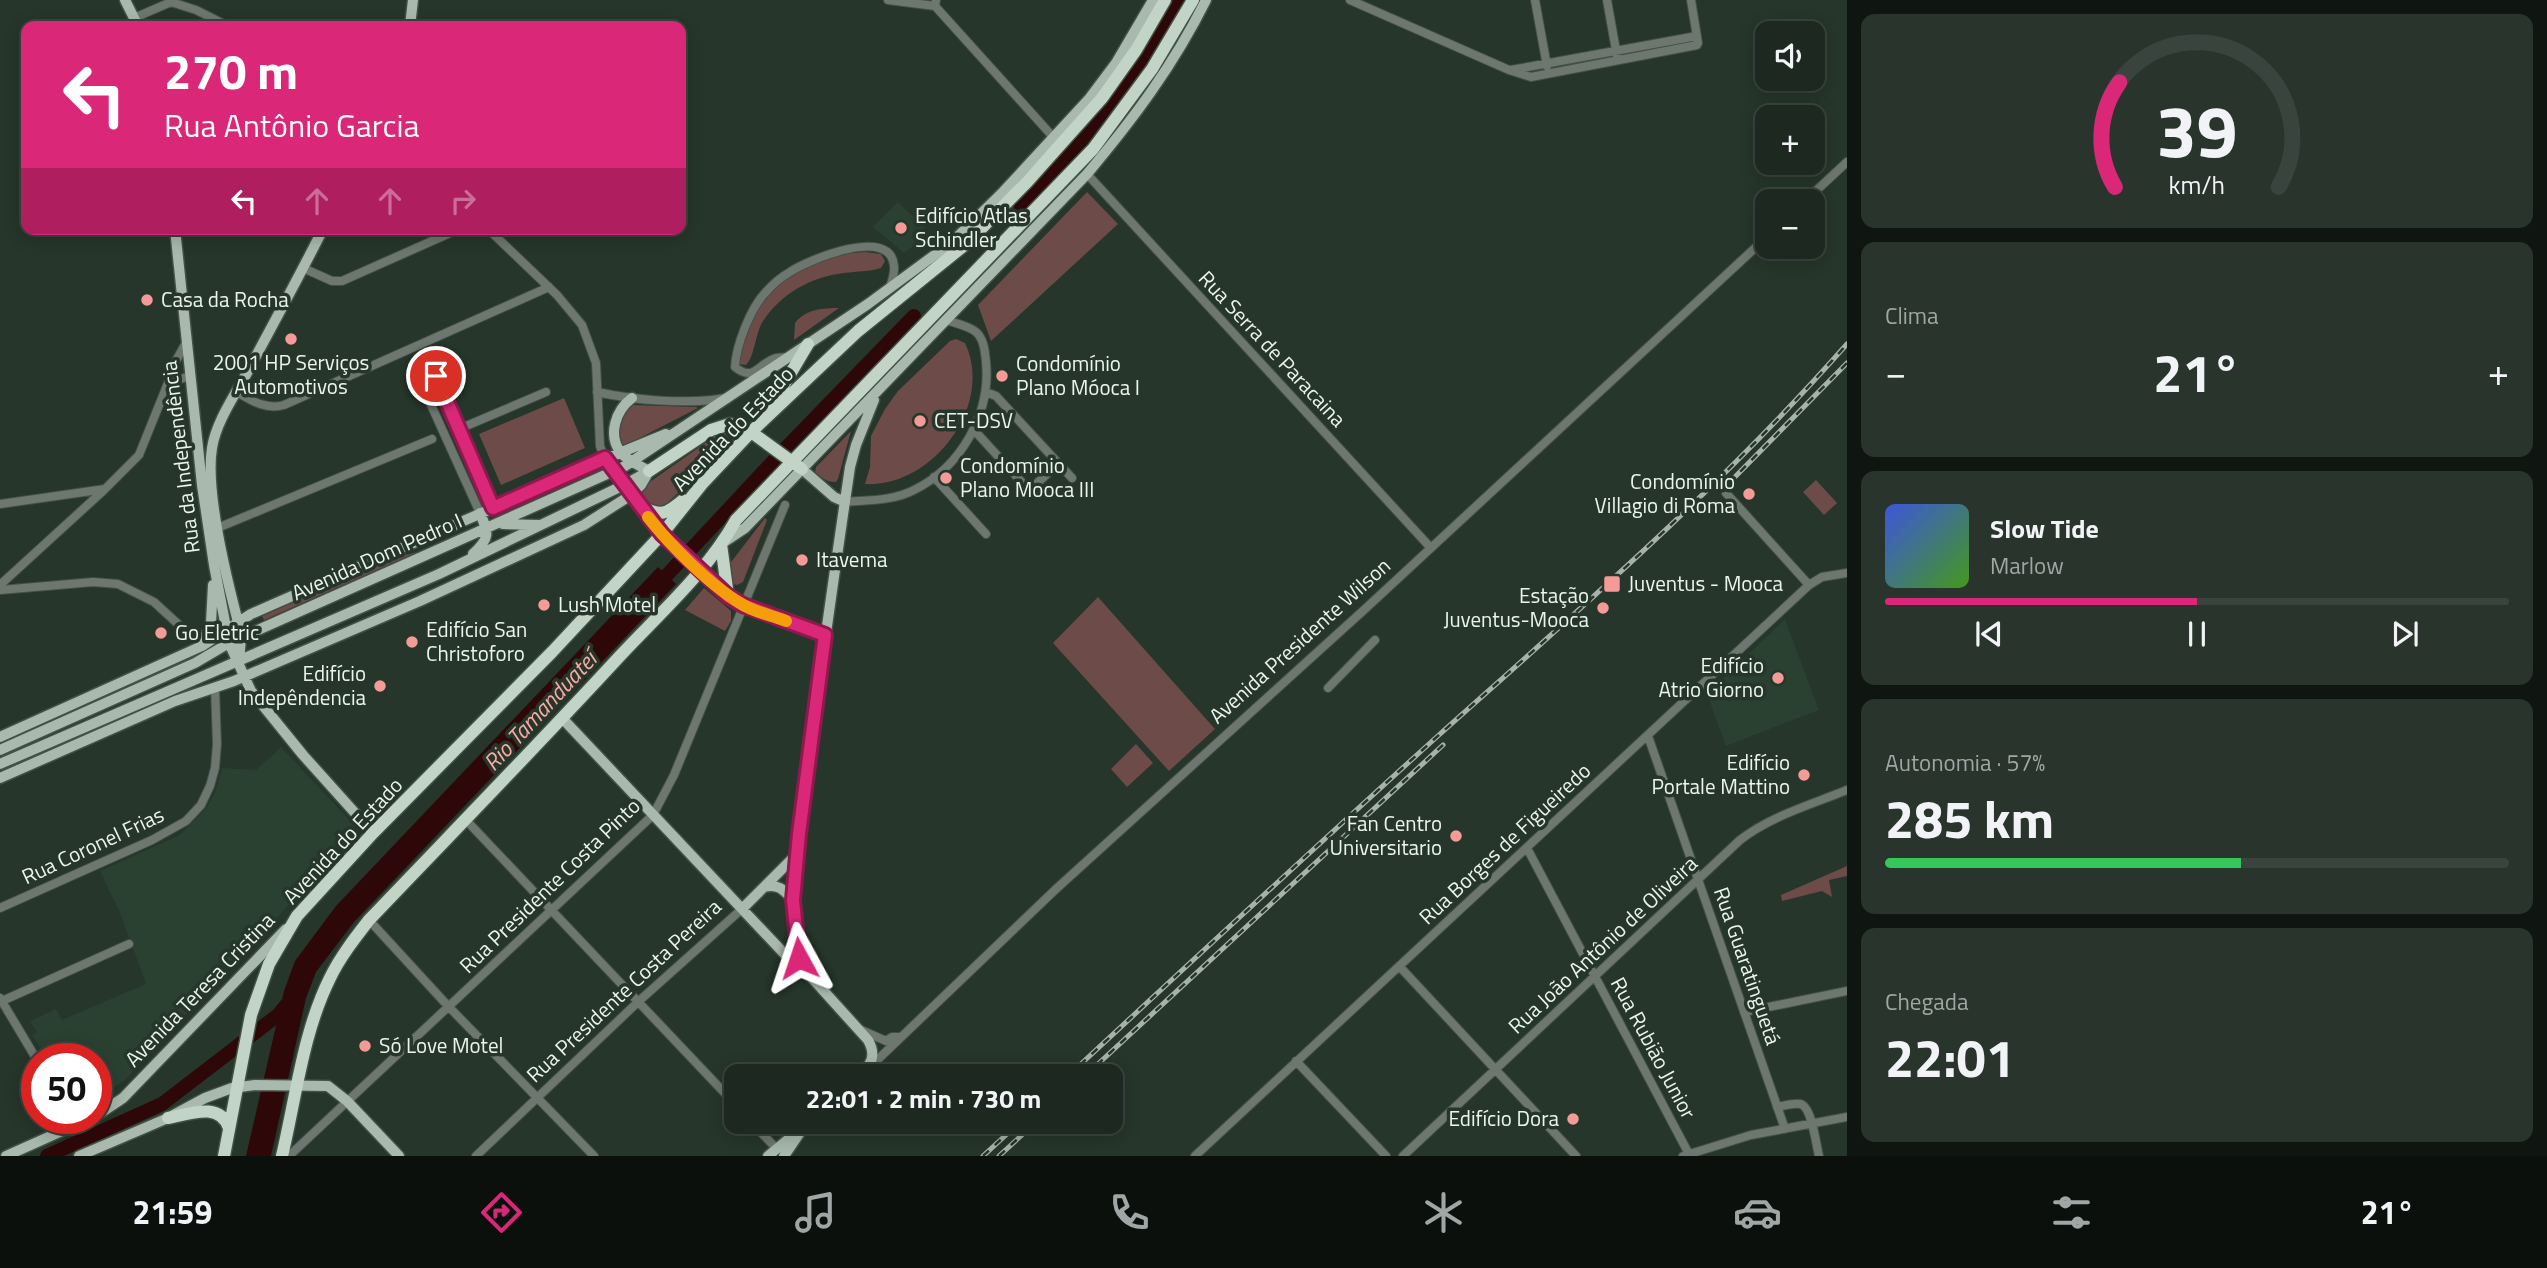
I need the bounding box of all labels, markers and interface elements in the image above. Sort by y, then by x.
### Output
map controls [1755,21,1825,259]
button: sound [1755,21,1825,91]
text: 270 m [164,33,298,108]
icon: left [49,49,140,140]
text: 39 [2156,76,2238,186]
text: Rua Antônio Garcia [164,101,420,149]
button: + [1755,105,1825,175]
text: km/h [2169,166,2225,204]
icon: left [225,182,263,220]
icon: ahead [298,182,336,220]
icon: ahead [371,182,409,220]
icon: right [444,182,482,220]
button: − [1755,189,1825,259]
place label: Edifício Atlas Schindler [915,199,1028,255]
marker: Edifício Atlas Schindler [893,220,909,236]
street label: Rua Serra de Paracaina [1192,263,1354,434]
place label: Casa da Rocha [161,283,289,315]
marker: Casa da Rocha [139,292,155,308]
text: Clima [1885,298,1939,333]
marker: 2001 HP Serviços Automotivos [283,331,299,347]
text: 21° [2153,333,2241,412]
text: − [1885,343,1906,401]
text: + [2488,343,2509,401]
place label: 2001 HP Serviços Automotivos [213,346,369,402]
pin [406,346,466,406]
place label: Condomínio Plano Móoca I [1016,347,1140,403]
icon: arrive [417,357,455,395]
street label: Rua da Independência [152,359,208,555]
street label: Avenida do Estado [664,359,800,498]
marker: Condomínio Plano Móoca I [994,368,1010,384]
place label: CET-DSV [934,404,1013,436]
marker: CET-DSV [912,413,928,429]
place label: Condomínio Plano Mooca III [960,449,1094,505]
place label: Condomínio Villagio di Roma [1595,465,1735,521]
marker: Condomínio Plano Mooca III [938,470,954,486]
marker: Condomínio Villagio di Roma [1741,486,1757,502]
street label: Avenida Dom Pedro I [286,504,467,608]
text: Slow Tide [1990,509,2099,548]
place label: Itavema [816,543,888,575]
text: Marlow [1990,548,2064,583]
street label: Avenida Presidente Wilson [1201,550,1397,731]
marker: Itavema [794,552,810,568]
place label: Juventus - Mooca [1628,567,1784,599]
marker: Juventus - Mooca [1602,574,1622,594]
place label: Estação Juventus-Mooca [1443,579,1589,635]
place label: Lush Motel [558,588,656,620]
marker: Lush Motel [536,597,552,613]
marker: Estação Juventus-Mooca [1595,600,1611,616]
place label: Edifício San Christoforo [426,613,527,669]
icon: previous [1970,615,2008,653]
icon: pause [2178,615,2216,653]
icon: next [2386,615,2424,653]
place label: Go Eletric [175,616,259,648]
marker: Go Eletric [153,625,169,641]
marker: Edifício San Christoforo [404,634,420,650]
water label: Rio Tamanduateí [475,639,608,778]
place label: Edifício Atrio Giorno [1659,649,1764,705]
place label: Edifício Indepêndencia [238,657,366,713]
marker: Edifício Atrio Giorno [1770,670,1786,686]
marker: Edifício Indepêndencia [372,678,388,694]
text: Autonomia · 57% [1885,745,2045,780]
place label: Edifício Portale Mattino [1651,746,1790,802]
street label: Rua Borges de Figueiredo [1411,755,1598,932]
marker: Edifício Portale Mattino [1796,767,1812,783]
street label: Avenida do Estado [275,770,410,911]
text: 285 km [1885,779,2054,858]
street label: Rua Presidente Costa Pinto [452,790,647,980]
street label: Rua Coronel Frias [16,798,169,892]
place label: Fan Centro Universitario [1330,807,1442,863]
marker: Fan Centro Universitario [1448,828,1464,844]
street label: Rua João Antônio de Oliveira [1500,847,1705,1041]
street label: Rua Guaratinguetá [1706,882,1790,1049]
street label: Rua Presidente Costa Pereira [519,891,728,1090]
street label: Avenida Teresa Cristina [117,905,282,1074]
position arrow [762,921,836,995]
street label: Rua Rubião Junior [1603,971,1705,1124]
text: Chegada [1885,984,1969,1019]
text: 22:01 [1885,1018,2015,1097]
place label: Só Love Motel [379,1029,503,1061]
marker: Só Love Motel [357,1038,373,1054]
speed limit sign: 50 [21,1043,112,1134]
text: 22:01 · 2 min · 730 m [806,1079,1041,1118]
place label: Edifício Dora [1448,1102,1559,1134]
marker: Edifício Dora [1565,1111,1581,1127]
text: 21:59 [132,1188,212,1236]
icon: directions [477,1188,526,1237]
icon: music [791,1188,840,1237]
icon: phone [1105,1188,1154,1237]
icon: climate [1419,1188,1468,1237]
icon: car [1733,1188,1782,1237]
icon: filters [2047,1188,2096,1237]
text: 21° [2361,1188,2414,1236]

